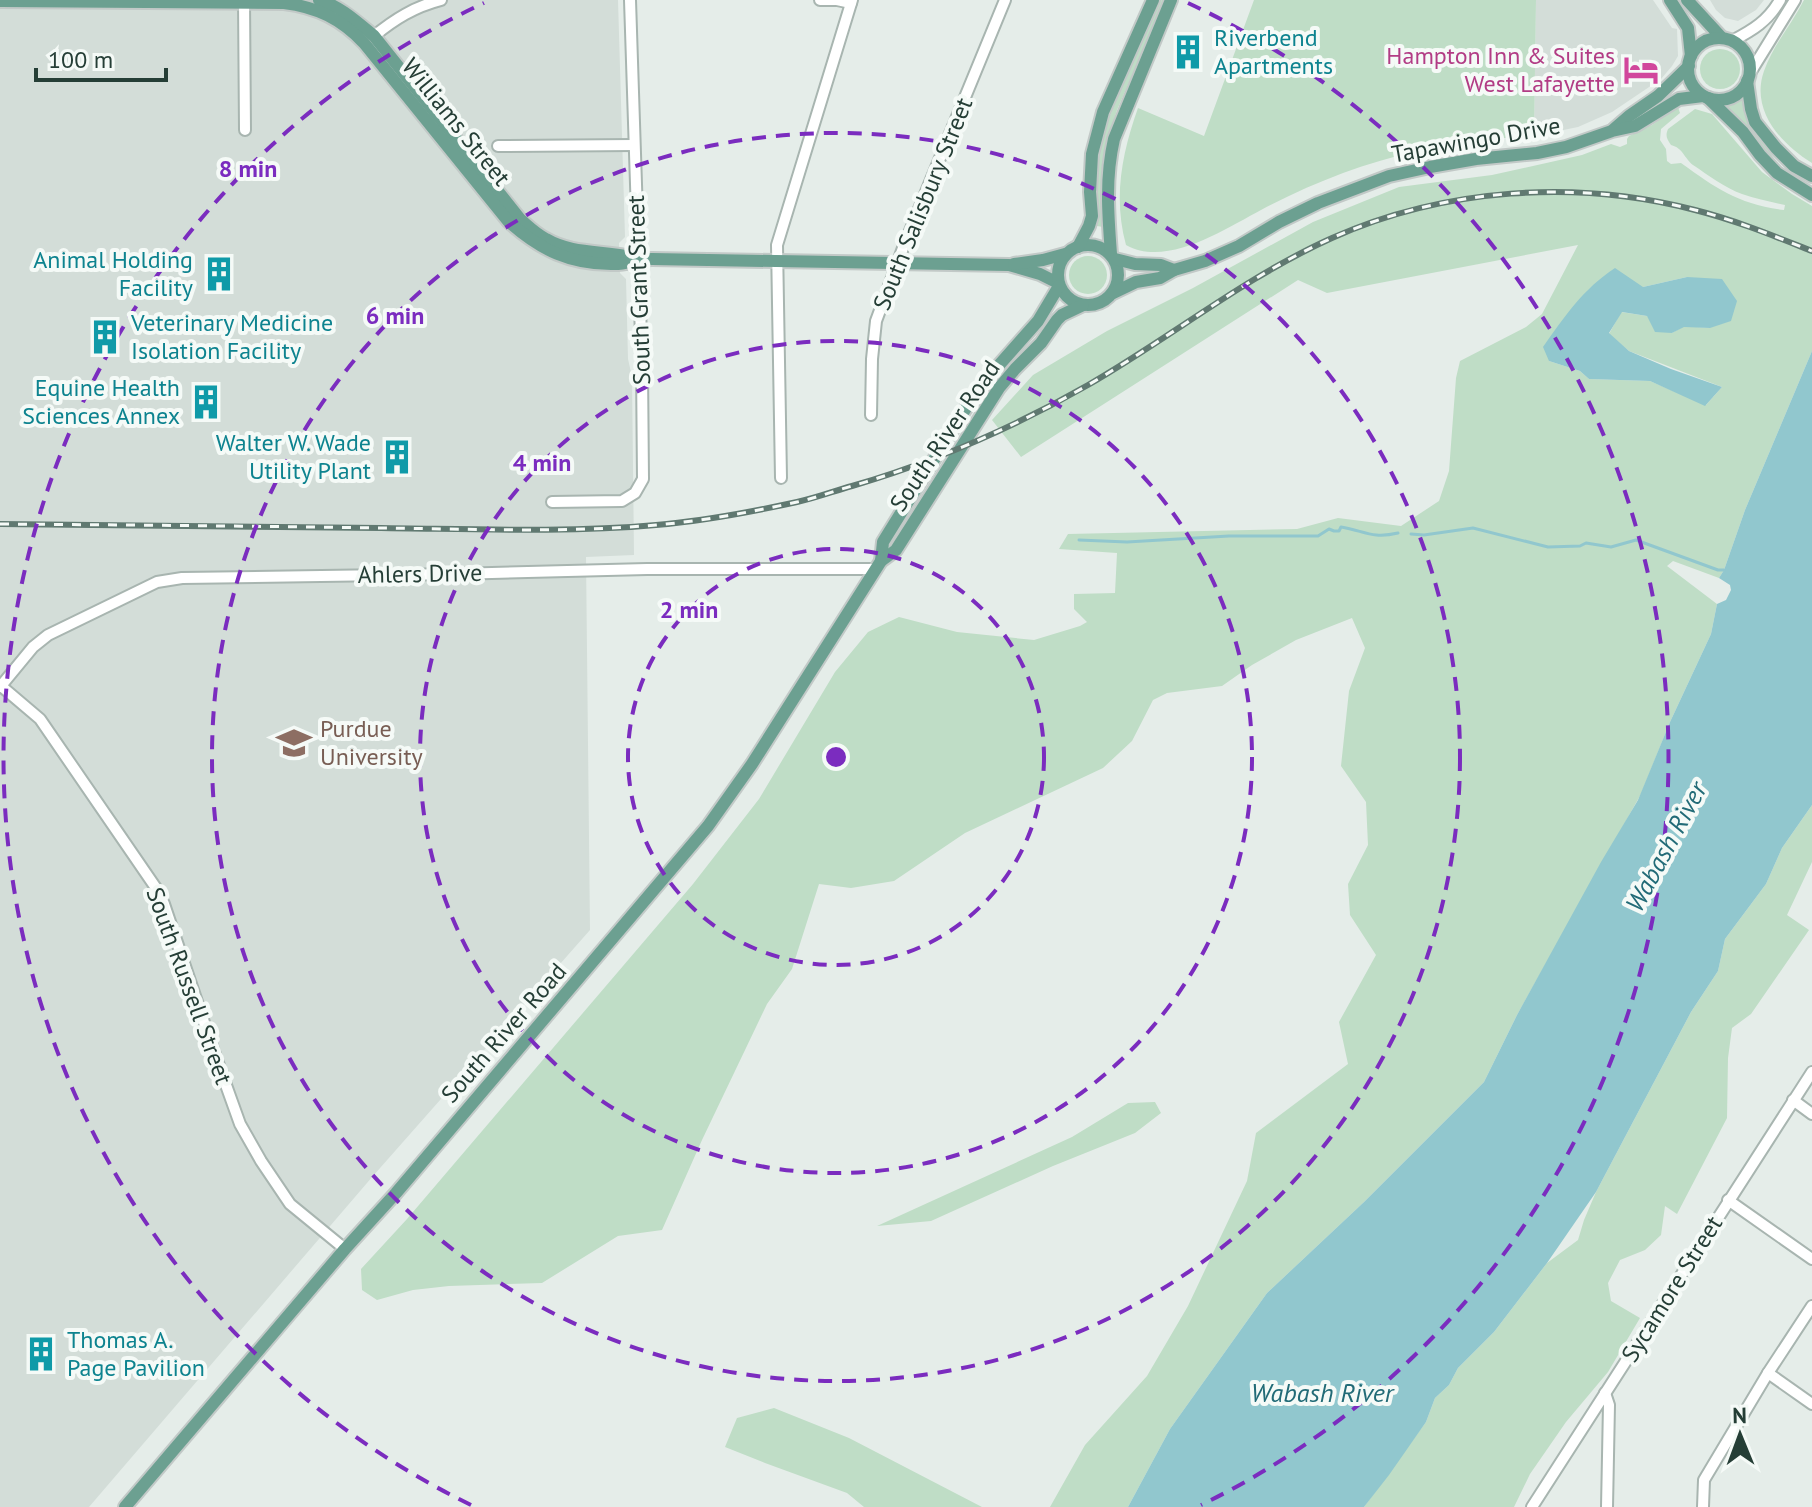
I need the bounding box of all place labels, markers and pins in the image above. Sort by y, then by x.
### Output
place label: Riverbend Apartments [1214,22,1333,81]
building icon: Riverbend Apartments [1169,33,1207,71]
place label: Hampton Inn & Suites West Lafayette [1386,40,1615,99]
hotel icon: Hampton Inn & Suites West Lafayette [1622,51,1660,89]
place label: Animal Holding Facility [33,244,193,303]
building icon: Animal Holding Facility [200,255,238,293]
place label: Veterinary Medicine Isolation Facility [130,307,333,366]
building icon: Veterinary Medicine Isolation Facility [86,318,124,356]
place label: Equine Health Sciences Annex [22,372,180,431]
building icon: Equine Health Sciences Annex [187,383,225,421]
place label: Walter W. Wade Utility Plant [216,427,371,486]
building icon: Walter W. Wade Utility Plant [378,438,416,476]
place label: Purdue University [320,713,423,772]
school or university icon: Purdue University [275,724,313,762]
centre of rings [822,743,850,771]
place label: Thomas A. Page Pavilion [67,1324,205,1383]
building icon: Thomas A. Page Pavilion [22,1335,60,1373]

